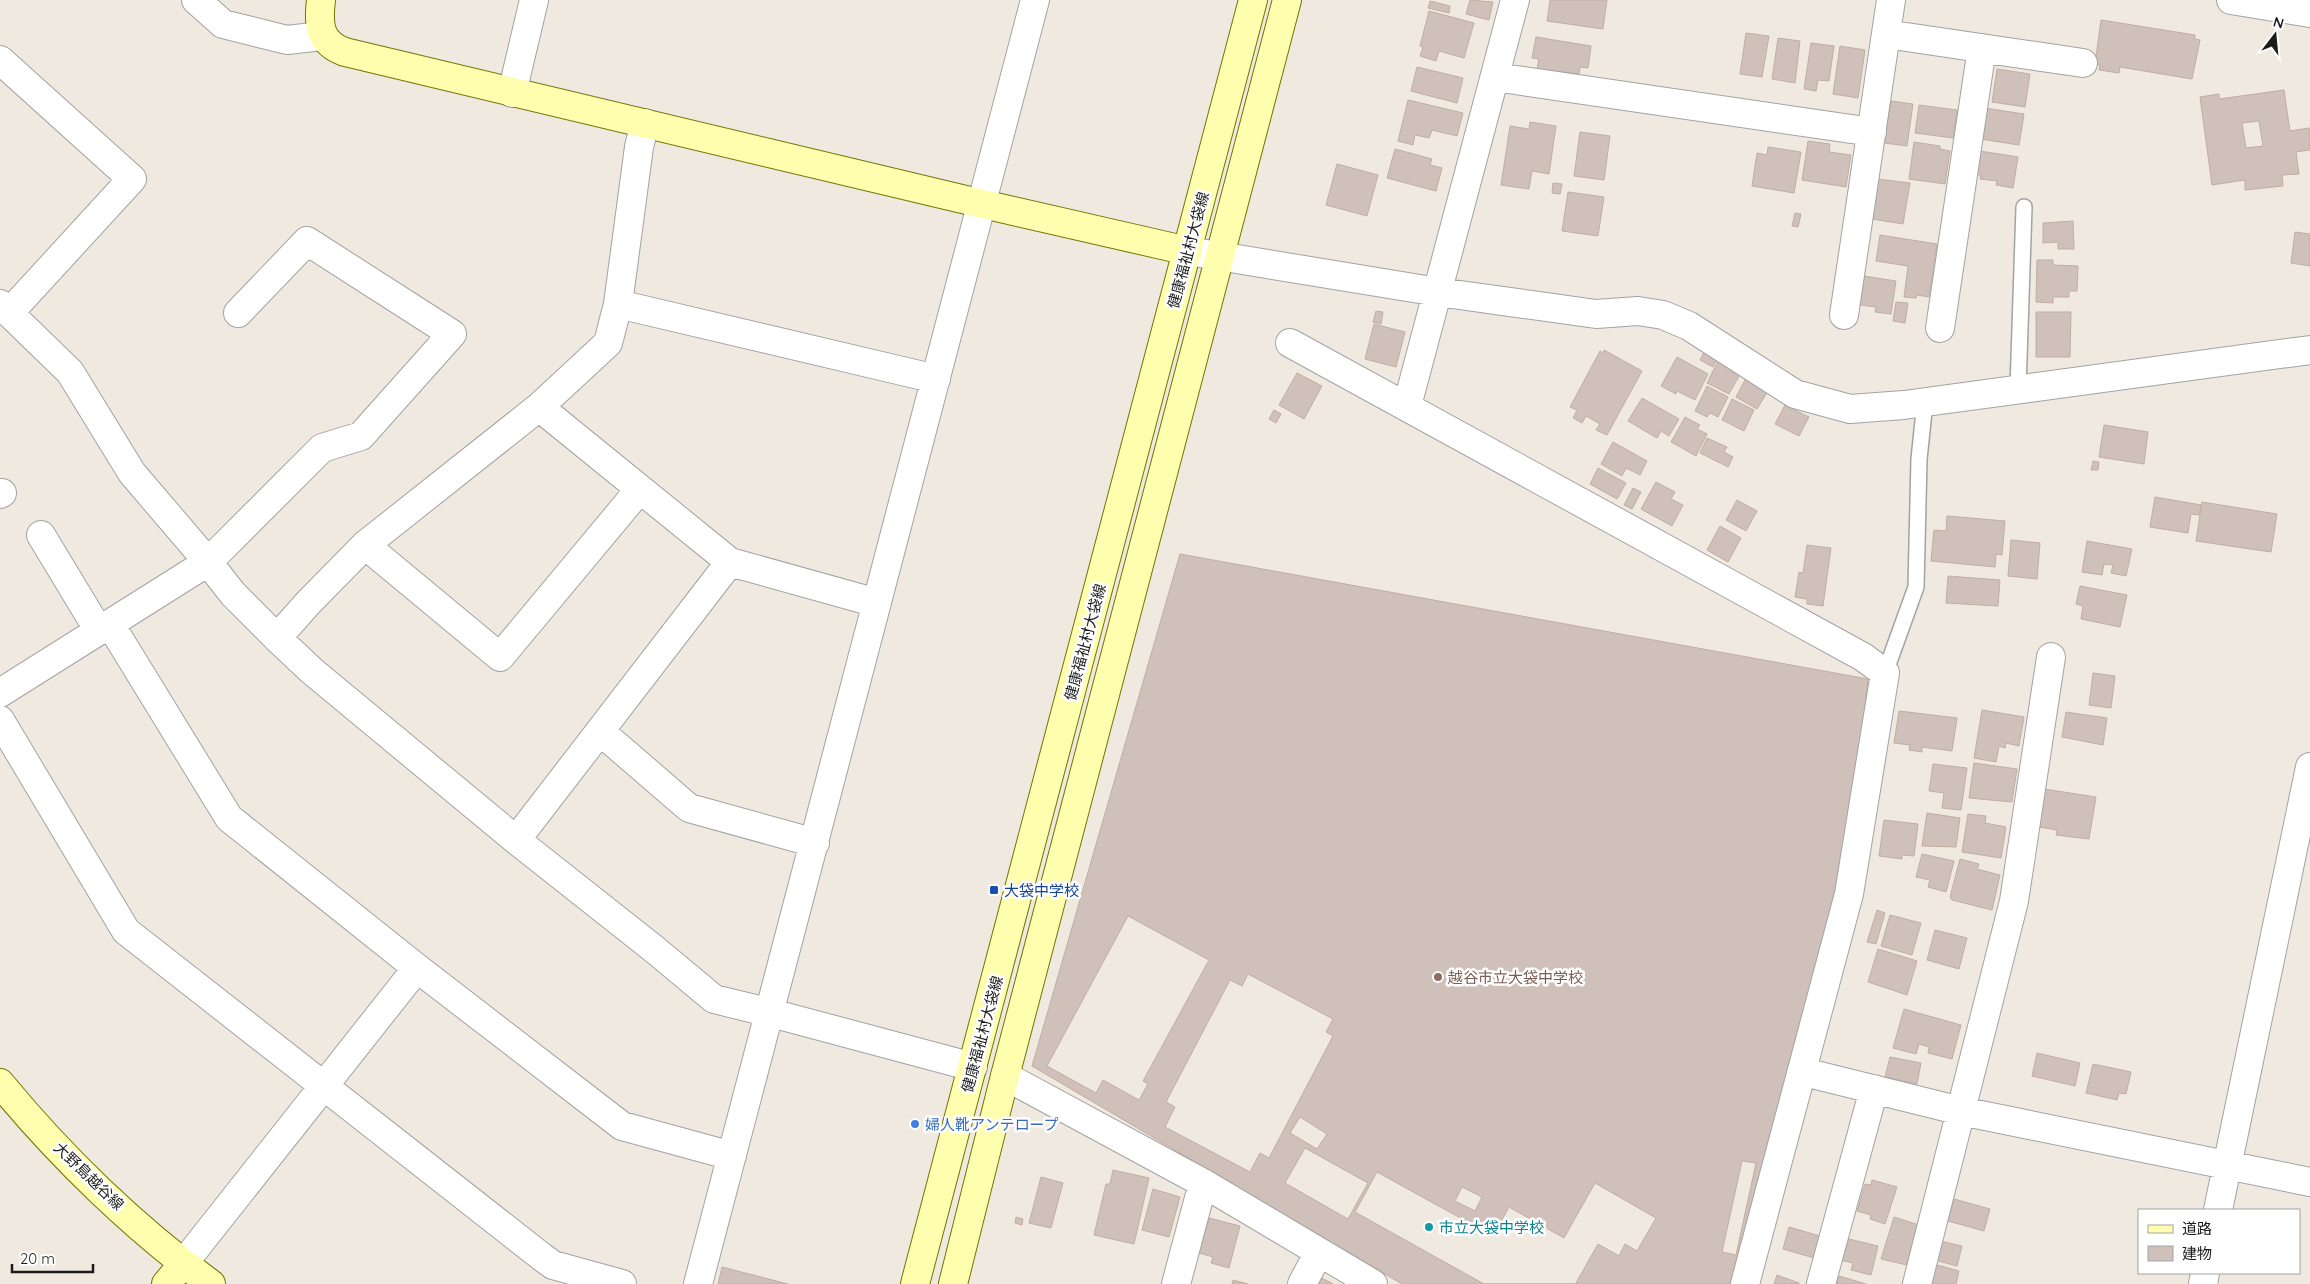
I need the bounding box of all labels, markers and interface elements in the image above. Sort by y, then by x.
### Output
north arrow [2250,10,2300,60]
text: N [2271,12,2286,33]
street label: 健康福祉村大袋線 [1163,190,1213,310]
street label: 健康福祉村大袋線 [1060,582,1110,702]
place label: 大袋中学校 [1004,881,1079,900]
marker: 大袋中学校 [988,884,1000,896]
place label: 越谷市立大袋中学校 [1447,968,1583,987]
marker: 越谷市立大袋中学校 [1432,971,1444,983]
street label: 健康福祉村大袋線 [957,974,1007,1094]
place label: 婦人靴アンテロープ [925,1115,1059,1134]
marker: 婦人靴アンテロープ [909,1118,921,1130]
street label: 大野島越谷線 [50,1138,128,1214]
legend [2138,1209,2300,1274]
place label: 市立大袋中学校 [1439,1218,1544,1237]
text: 道路 [2182,1219,2212,1238]
marker: 市立大袋中学校 [1423,1221,1435,1233]
scale bar [12,1242,94,1274]
text: 建物 [2182,1244,2212,1263]
text: 20 m [20,1249,55,1268]

